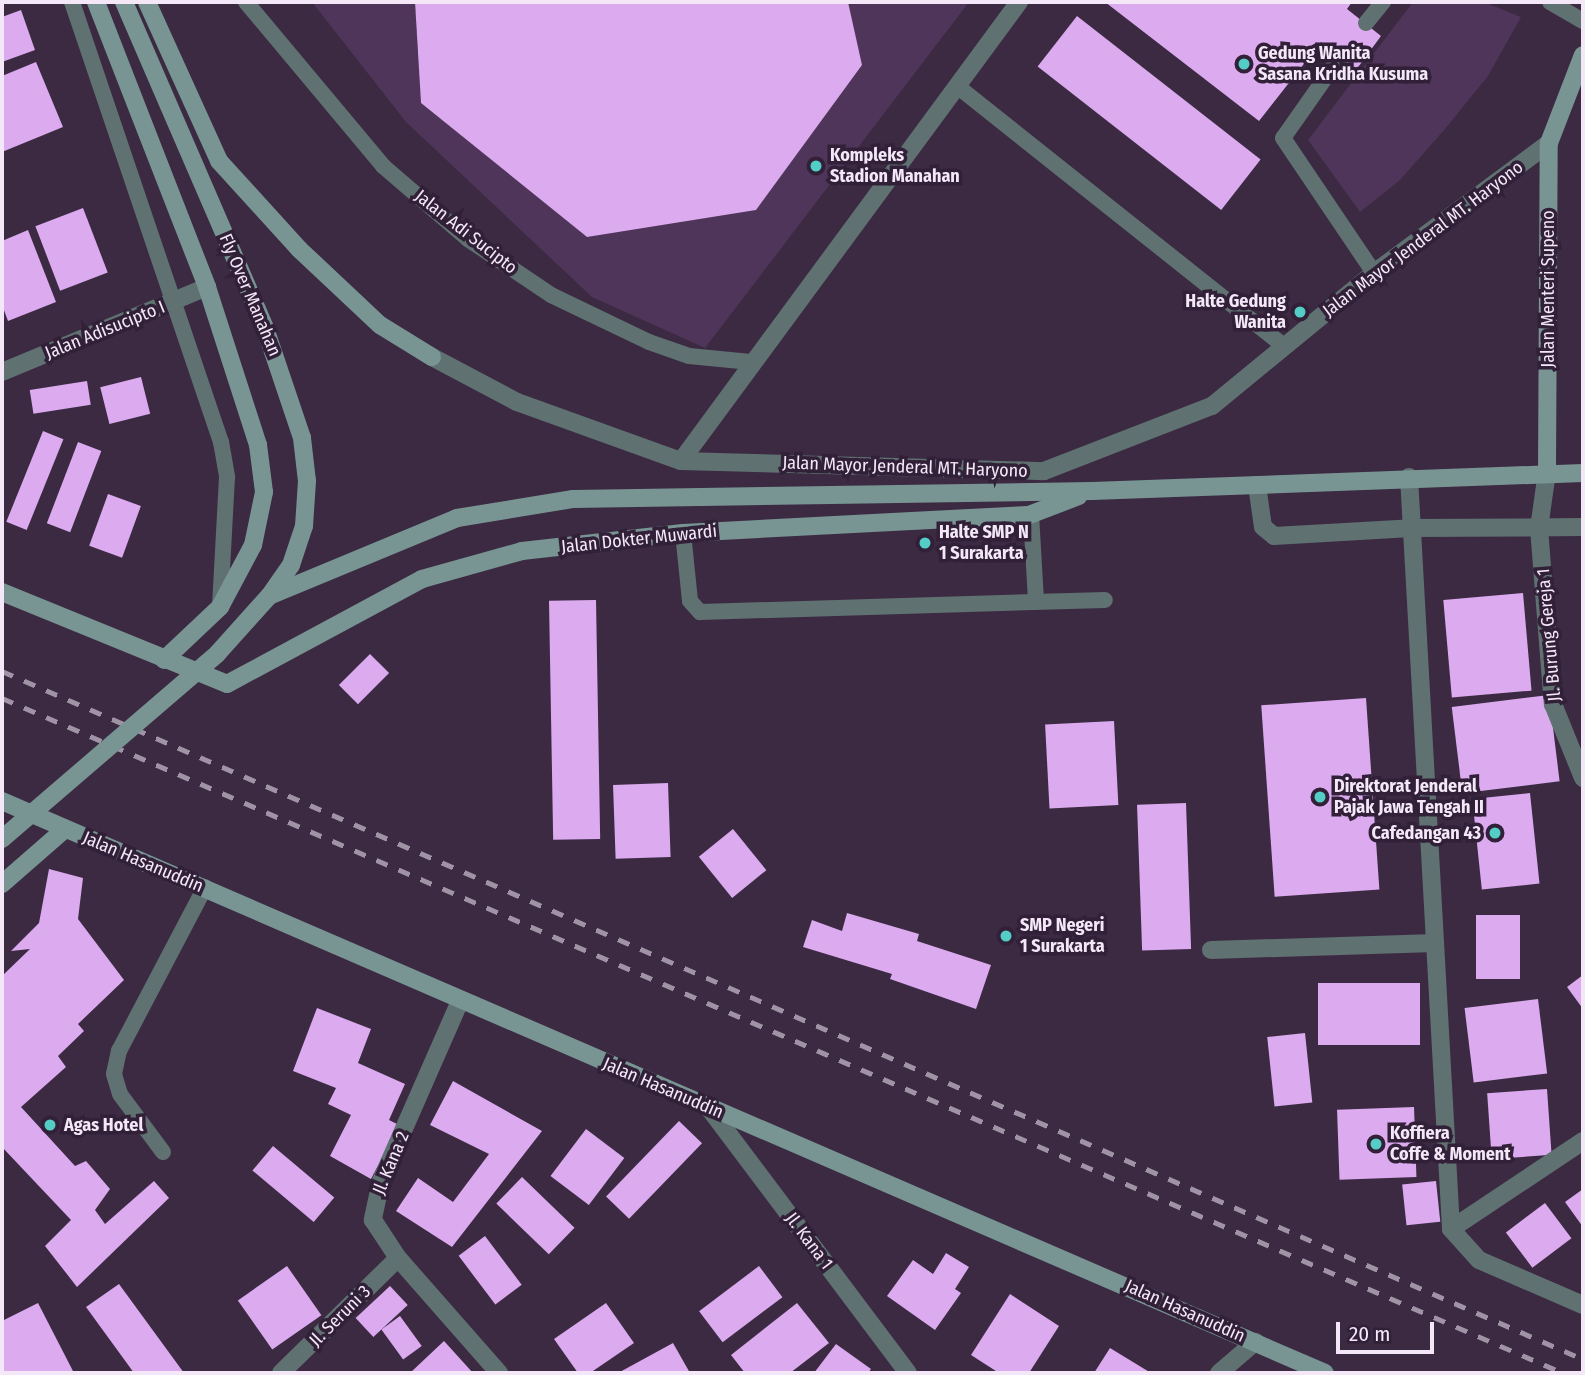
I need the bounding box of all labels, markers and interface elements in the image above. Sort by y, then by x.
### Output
place label: Gedung Wanita Sasana Kridha Kusuma [1258,43,1428,86]
marker: Gedung Wanita Sasana Kridha Kusuma [1236,56,1252,72]
place label: Kompleks Stadion Manahan [830,145,960,188]
street label: Jalan Mayor Jenderal MT. Haryono [1318,157,1528,321]
marker: Kompleks Stadion Manahan [808,158,824,174]
street label: Jalan Adi Sucipto [411,185,521,279]
street label: Jalan Menteri Supeno [1537,210,1559,368]
street label: Fly Over Manahan [214,231,286,359]
place label: Halte Gedung Wanita [1185,291,1286,334]
street label: Jalan Adisucipto I [42,296,168,364]
marker: Halte Gedung Wanita [1292,304,1308,320]
street label: Jalan Mayor Jenderal MT. Haryono [782,452,1028,482]
street label: Jalan Dokter Muwardi [560,520,718,558]
place label: Halte SMP N 1 Surakarta [939,522,1029,564]
marker: Halte SMP N 1 Surakarta [917,535,933,551]
street label: Jl. Burung Gereja 1 [1532,568,1566,702]
place label: Direktorat Jenderal Pajak Jawa Tengah II [1334,776,1484,818]
marker: Direktorat Jenderal Pajak Jawa Tengah II [1312,789,1328,805]
place label: Cafedangan 43 [1372,822,1481,844]
marker: Cafedangan 43 [1487,825,1503,841]
street label: Jalan Hasanuddin [79,827,207,897]
place label: SMP Negeri 1 Surakarta [1020,915,1105,958]
marker: SMP Negeri 1 Surakarta [998,928,1014,944]
street label: Jalan Hasanuddin [599,1053,727,1123]
place label: Agas Hotel [64,1114,143,1136]
marker: Agas Hotel [42,1117,58,1133]
place label: Koffiera Coffe & Moment [1390,1123,1511,1166]
street label: Jl. Kana 2 [368,1128,414,1198]
marker: Koffiera Coffe & Moment [1368,1136,1384,1152]
street label: Jl. Kana 1 [781,1208,837,1274]
street label: Jalan Hasanuddin [1122,1275,1248,1347]
street label: Jl. Seruni 3 [305,1281,375,1351]
scale bar [1340,1308,1438,1352]
text: 20 m [1349,1321,1390,1347]

